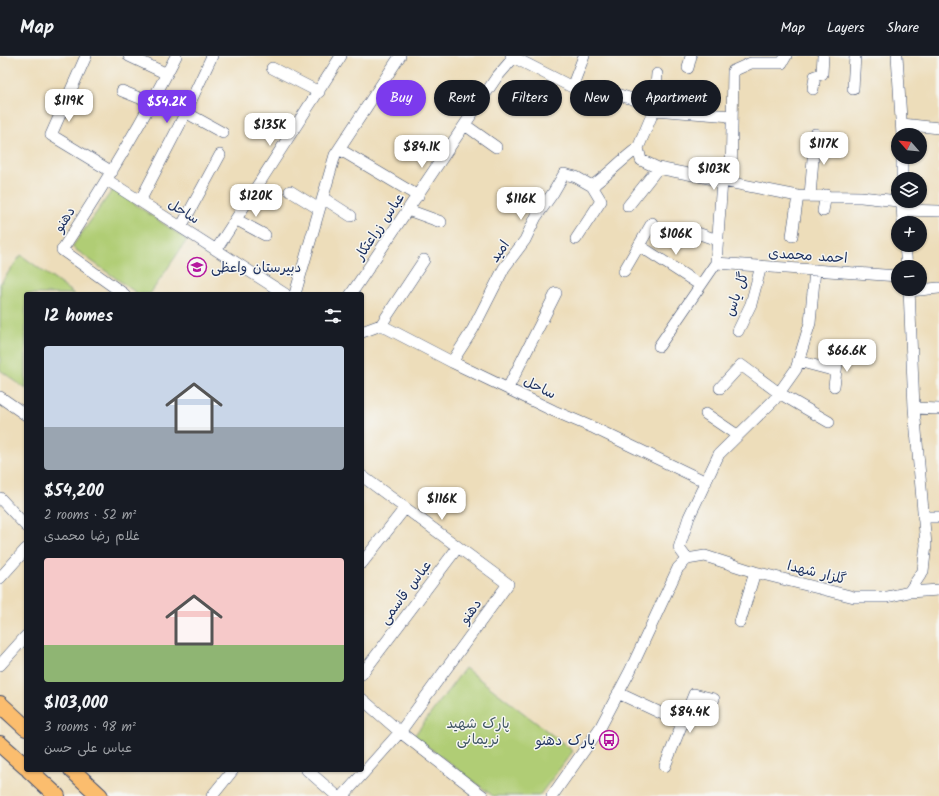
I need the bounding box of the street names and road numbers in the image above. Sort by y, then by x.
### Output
street label: عباس زراعتکار [349,189,410,265]
street label: ساحل [163,193,204,230]
street label: دهنو [48,202,81,238]
street label: امید [484,236,515,267]
street label: احمد محمدی [768,242,848,270]
street label: گل یاس [719,269,755,319]
street label: ساحل [519,371,560,405]
street label: گلزار شهدا [785,555,849,591]
street label: عباس قاسمی [374,556,437,630]
street label: دهنو [453,594,488,630]

